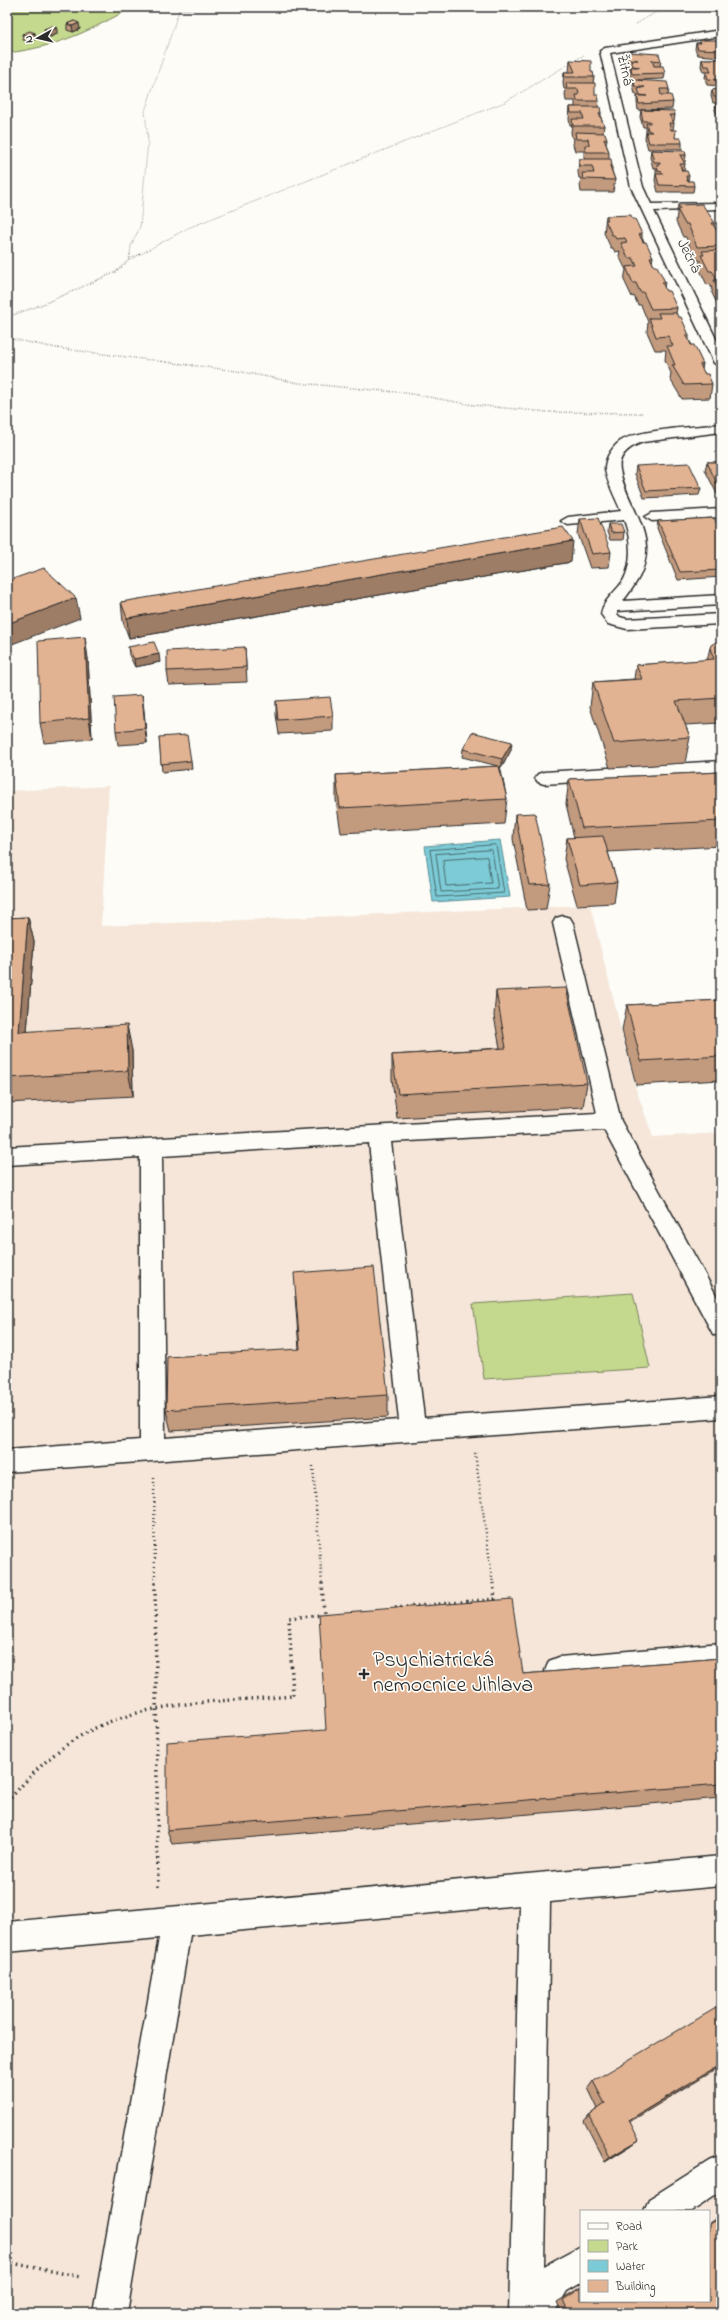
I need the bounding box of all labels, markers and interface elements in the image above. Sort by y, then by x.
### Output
north arrow [18,18,58,58]
text: N [21,34,38,44]
street label: Žitná [611,52,639,88]
street label: Ječná [671,235,707,277]
place label: Psychiatrická nemocnice Jihlava [373,1645,533,1702]
marker: Psychiatrická nemocnice Jihlava [358,1668,370,1680]
legend [580,2210,710,2302]
text: Road [616,2218,642,2236]
text: Park [616,2238,638,2256]
text: Water [616,2258,645,2276]
text: Building [615,2278,655,2297]

